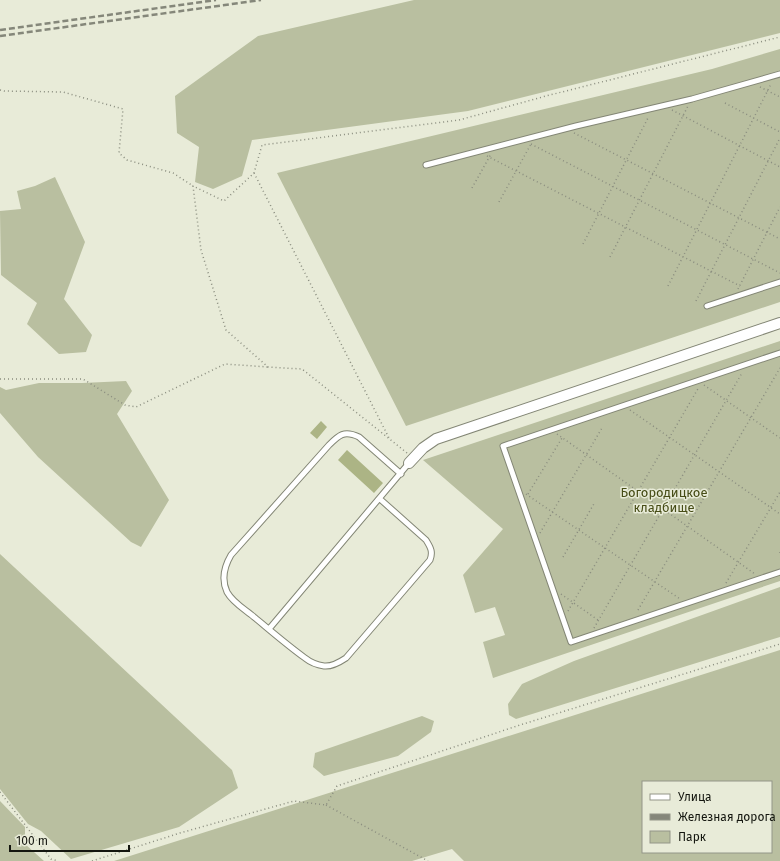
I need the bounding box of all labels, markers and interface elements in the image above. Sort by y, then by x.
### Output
park label: Богородицкое кладбище [620,485,708,515]
legend [642,781,772,853]
text: Улица [678,790,712,804]
text: Железная дорога [678,810,776,824]
scale bar [10,827,129,853]
text: Парк [678,830,707,844]
text: 100 m [16,834,48,848]

